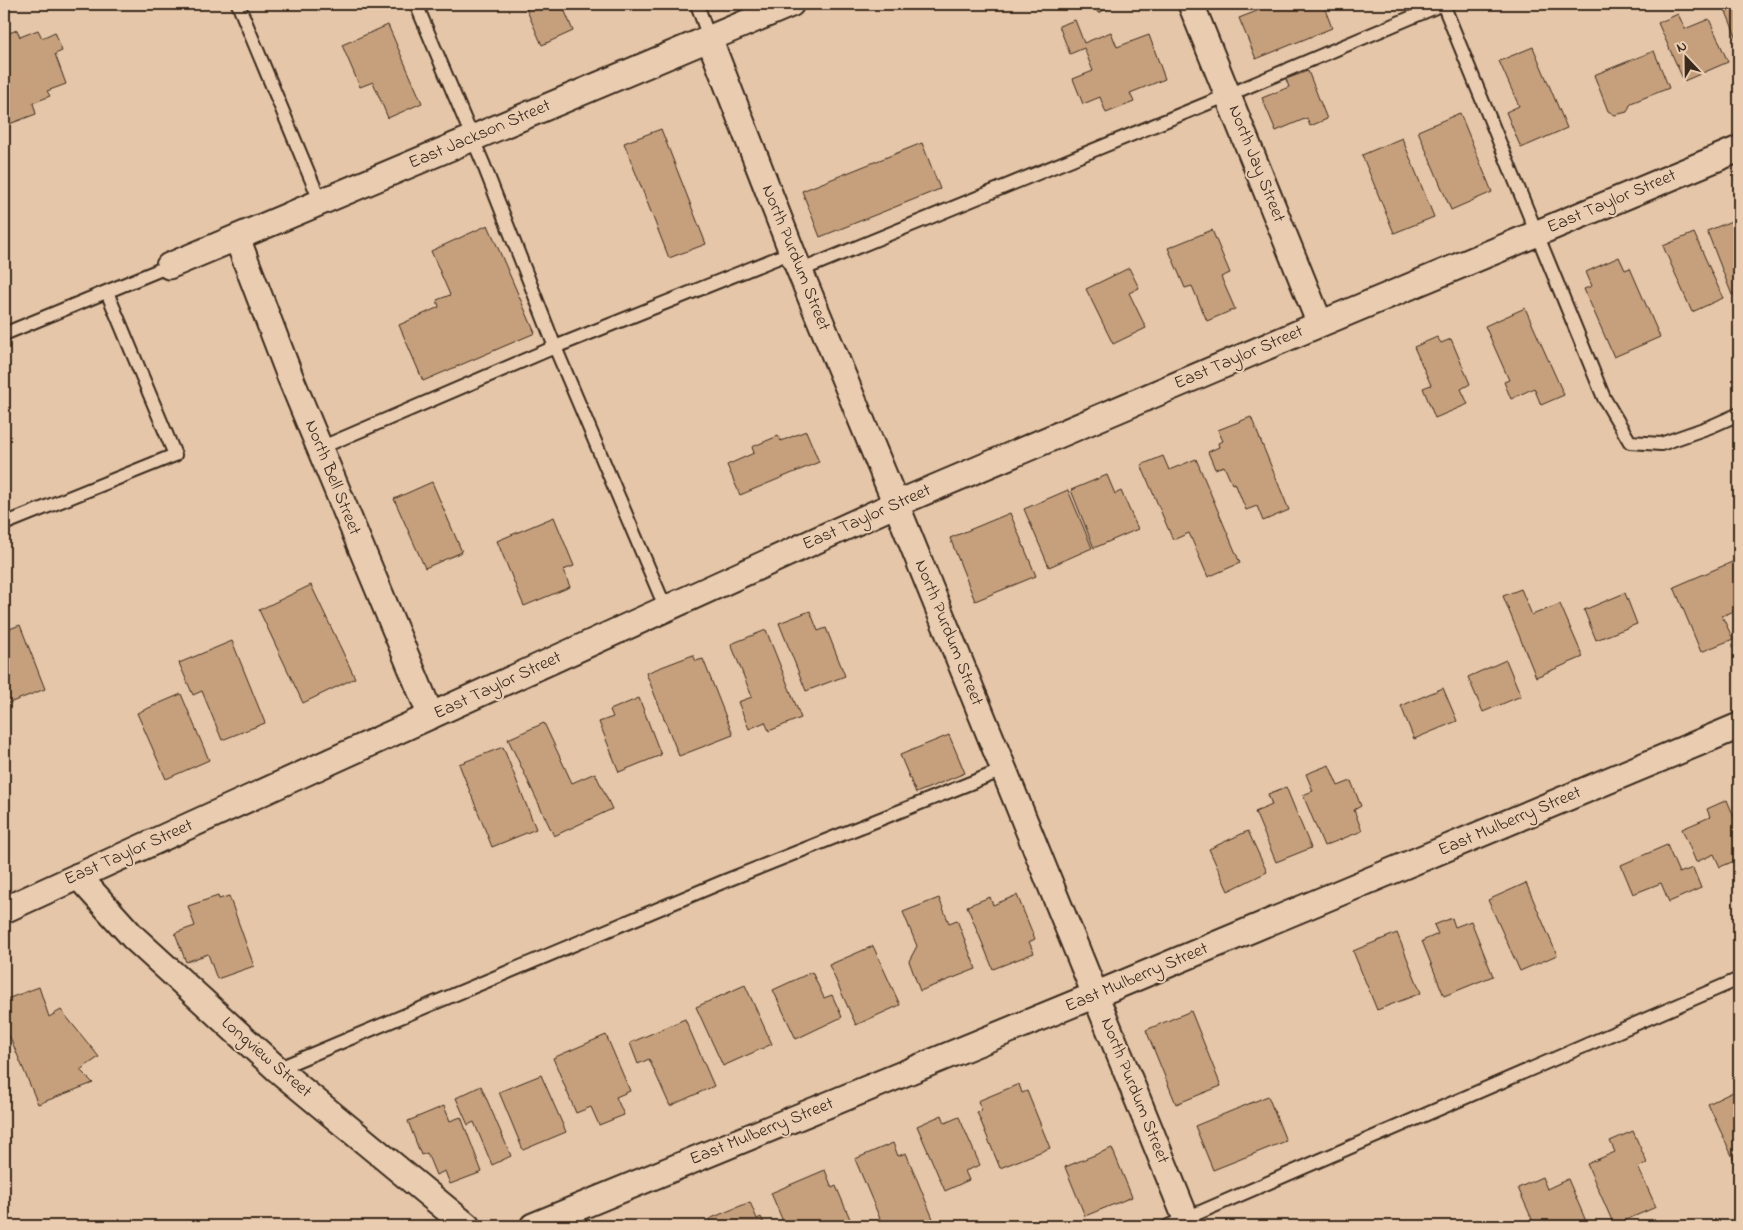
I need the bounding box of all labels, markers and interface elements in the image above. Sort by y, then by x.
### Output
north arrow [1660,32,1710,82]
text: N [1673,36,1690,59]
street label: East Jackson Street [405,93,555,177]
street label: North Jay Street [1221,101,1291,227]
street label: East Taylor Street [1543,163,1681,241]
street label: North Purdum Street [754,181,836,335]
street label: East Taylor Street [1170,319,1308,397]
street label: North Bell Street [297,416,367,540]
street label: East Taylor Street [799,478,935,558]
street label: North Purdum Street [907,556,989,710]
street label: East Taylor Street [430,645,566,727]
street label: East Mulberry Street [1434,780,1586,864]
street label: East Taylor Street [61,813,197,893]
street label: East Mulberry Street [1061,936,1213,1020]
street label: Longview Street [214,1011,317,1106]
street label: North Purdum Street [1093,1014,1175,1168]
street label: East Mulberry Street [686,1091,838,1173]

